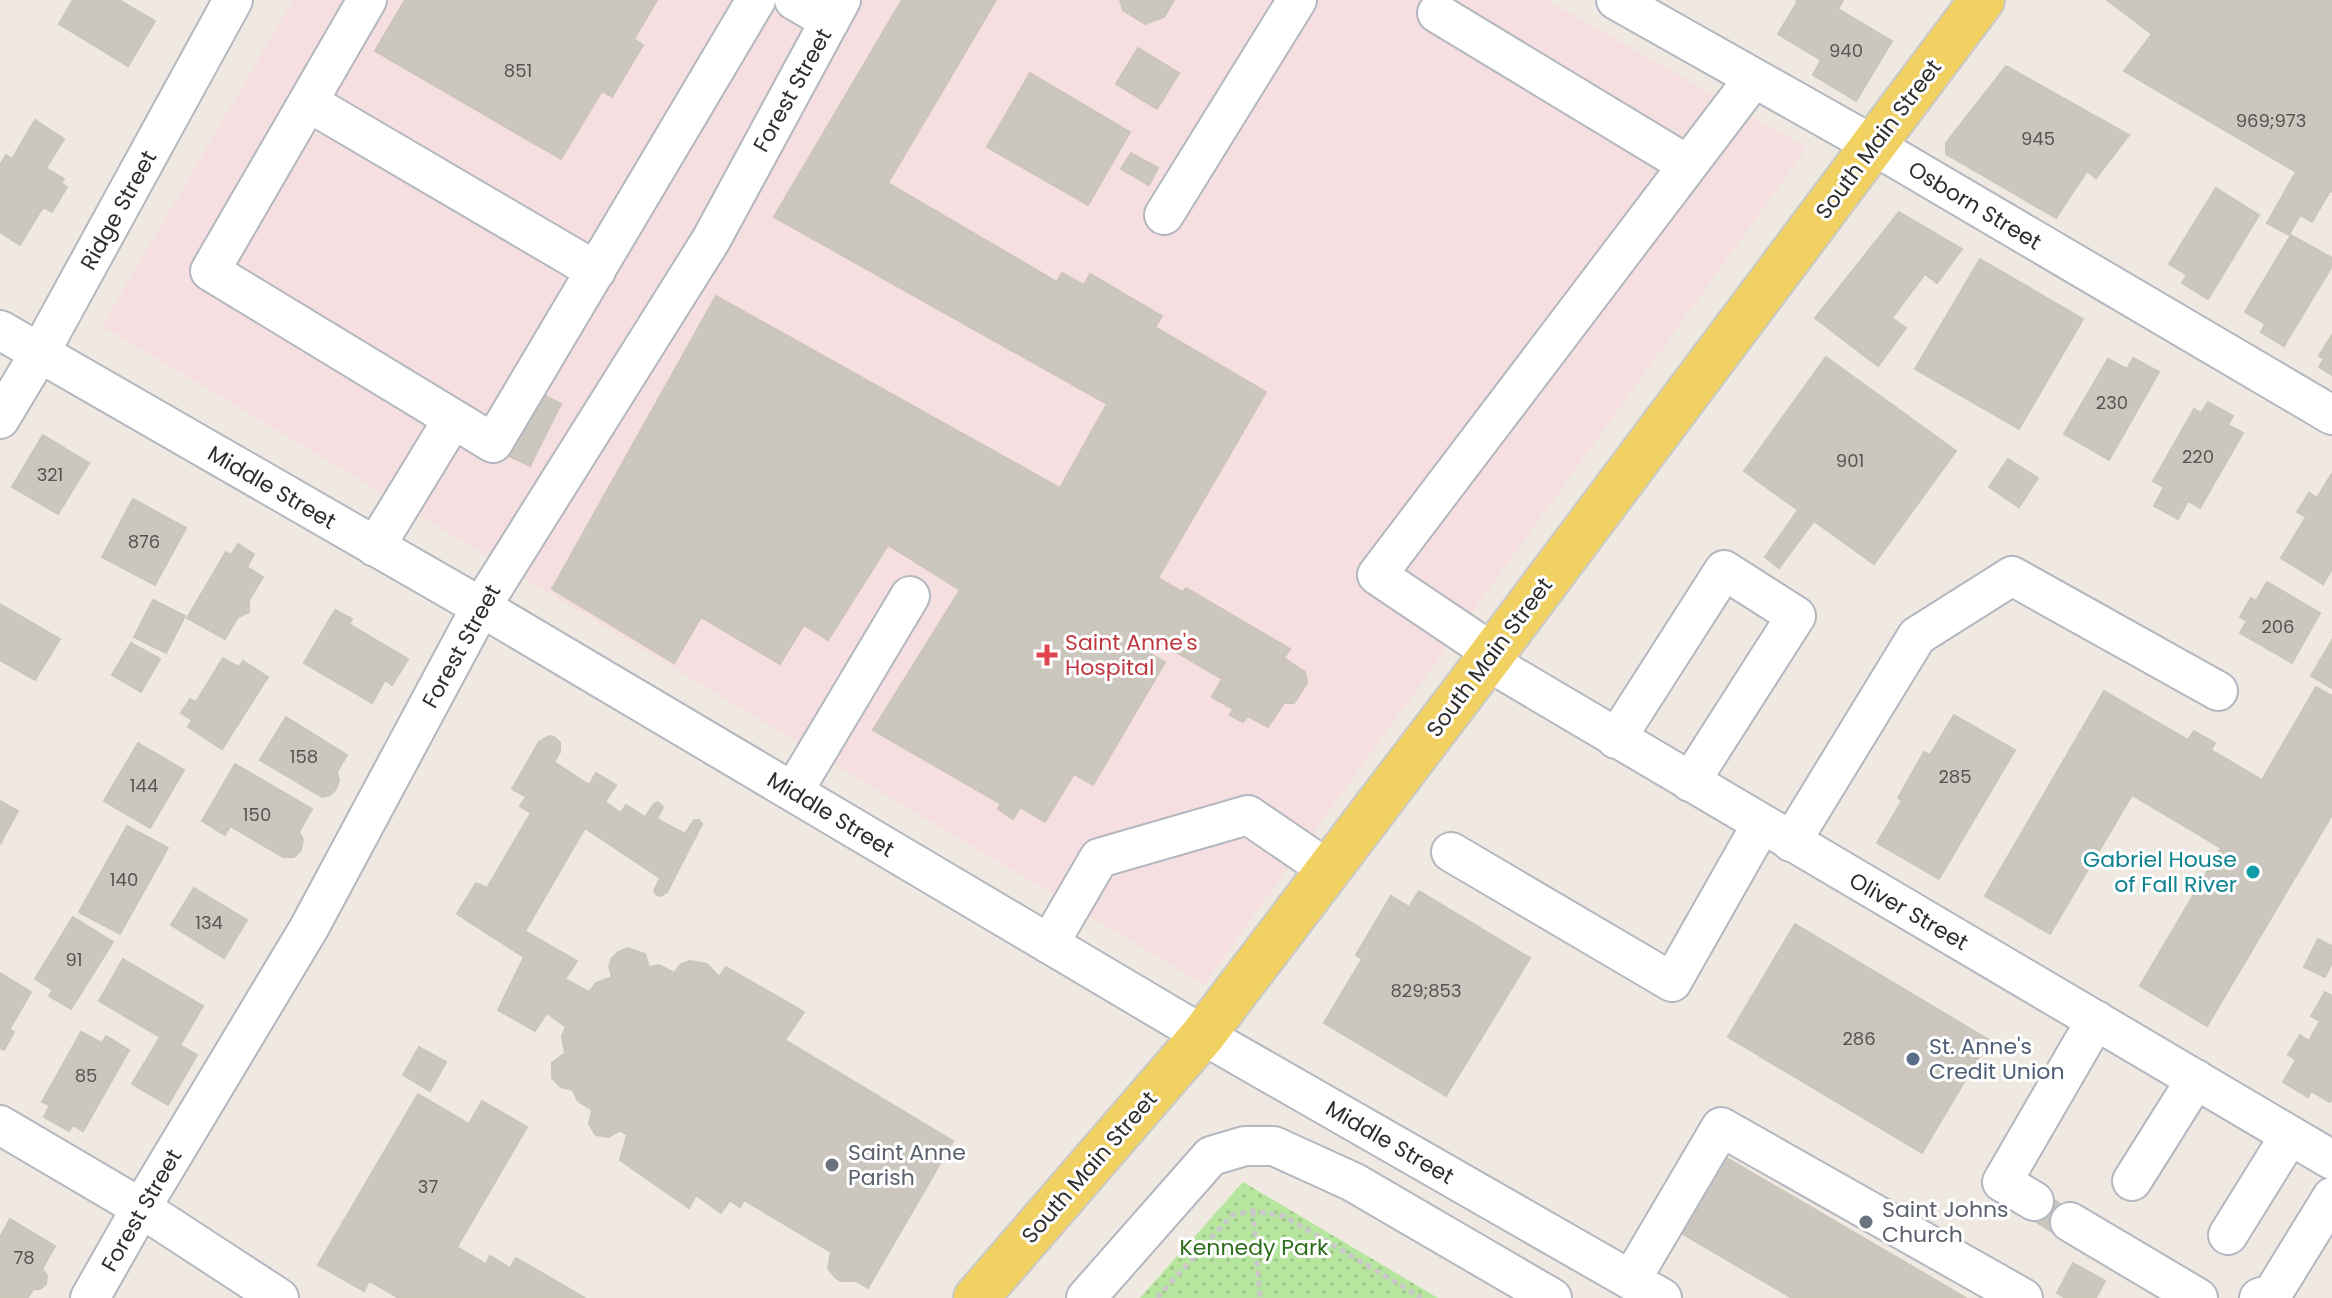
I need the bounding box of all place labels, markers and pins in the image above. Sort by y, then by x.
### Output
place label: Saint Anne's Hospital [1065,627,1198,683]
marker: Saint Anne's Hospital [1036,644,1058,666]
place label: Gabriel House of Fall River [2083,844,2237,900]
marker: Gabriel House of Fall River [2244,863,2262,881]
place label: St. Anne's Credit Union [1929,1031,2065,1087]
marker: St. Anne's Credit Union [1904,1050,1922,1068]
place label: Saint Anne Parish [848,1137,966,1193]
marker: Saint Anne Parish [823,1156,841,1174]
place label: Saint Johns Church [1882,1194,2009,1250]
marker: Saint Johns Church [1857,1213,1875,1231]

